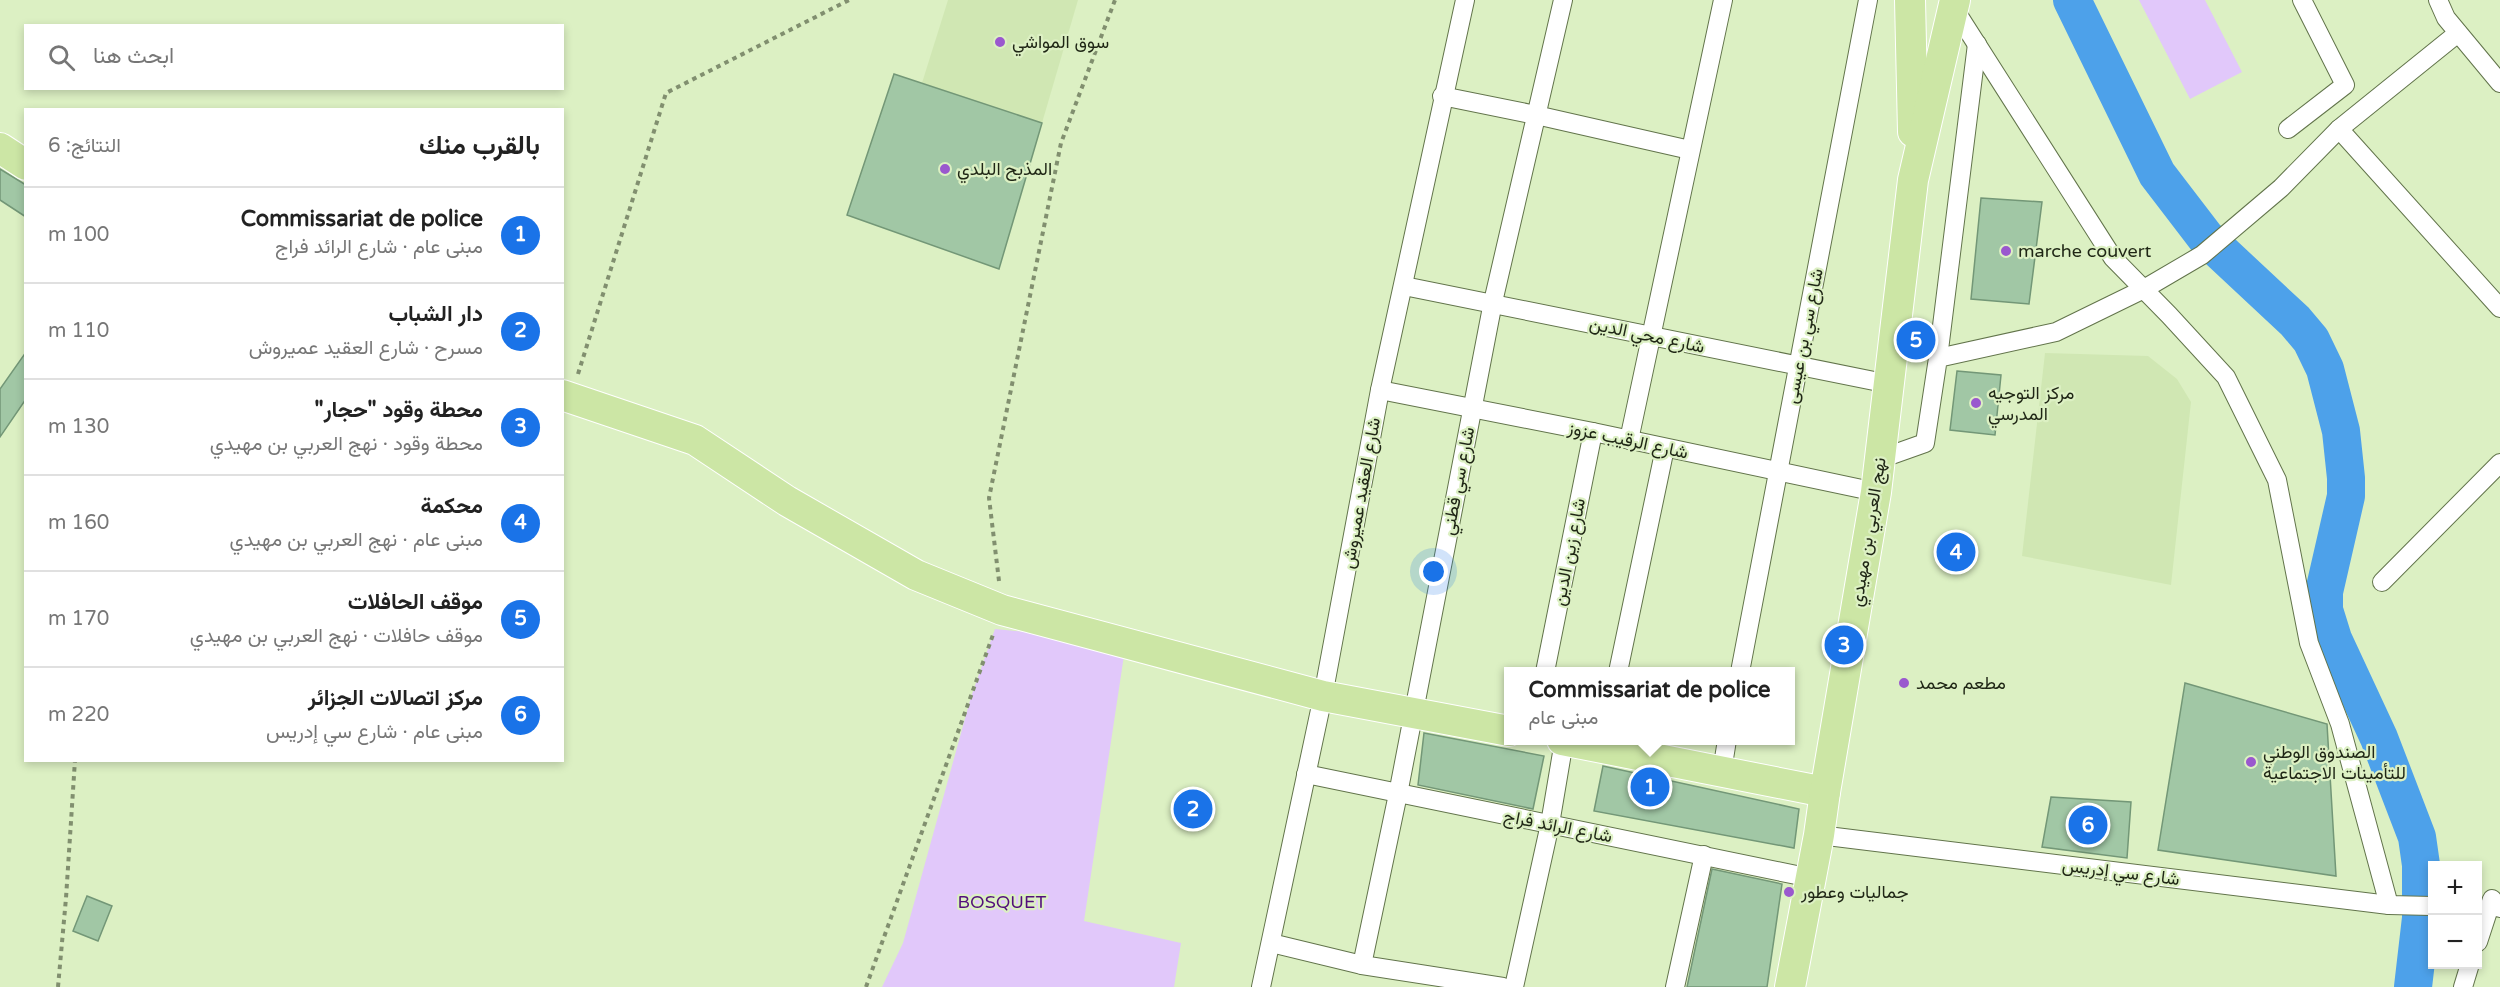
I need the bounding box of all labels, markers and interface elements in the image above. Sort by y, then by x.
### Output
search box [24,24,564,90]
place label: سوق المواشي [1012,31,1109,57]
marker: سوق المواشي [993,35,1007,49]
icon: search [45,41,78,74]
text: ابحث هنا [93,43,174,69]
text: بالقرب منك [419,130,540,161]
text: النتائج: 6 [48,134,121,158]
place label: المذبح البلدي [957,158,1052,184]
marker: المذبح البلدي [938,162,952,176]
text: Commissariat de police [241,206,483,232]
text: 100 m [48,223,109,247]
text: 1 [514,223,527,247]
text: مبنى عام · شارع الرائد فراج [275,235,483,259]
place label: marche couvert [2018,240,2152,262]
marker: marche couvert [1999,244,2013,258]
street label: شارع سي بن عيسى [1780,267,1832,406]
text: دار الشباب [388,301,483,327]
street label: شارع محي الدين [1587,312,1707,362]
pin: 5 [1896,318,1936,362]
text: 110 m [48,319,109,343]
text: 2 [514,319,527,343]
text: مسرح · شارع العقيد عميروش [249,336,483,360]
place label: مركز التوجيه المدرسي [1988,382,2074,429]
marker: مركز التوجيه المدرسي [1969,396,1983,410]
text: محطة وقود "حجار" [315,397,483,423]
text: 130 m [48,415,109,439]
text: 3 [514,415,527,439]
street label: شارع العقيد عميروش [1337,416,1386,570]
street label: شارع الرقيب عزوز [1565,416,1690,464]
street label: شارع سي قطني [1437,425,1483,538]
text: محطة وقود · نهج العربي بن مهيدي [210,432,483,456]
street label: نهج العربي بن مهيدي [1845,456,1895,609]
text: محكمة [421,493,483,519]
street label: شارع زين الدين [1548,496,1591,608]
text: 160 m [48,511,109,535]
text: 4 [514,511,527,535]
text: مبنى عام · نهج العربي بن مهيدي [230,528,483,552]
pin: 4 [1936,530,1976,574]
your location [1419,557,1448,586]
text: موقف الحافلات [348,589,483,615]
text: 170 m [48,607,109,631]
text: 5 [514,607,527,631]
pin: 3 [1824,622,1864,668]
text: موقف حافلات · نهج العربي بن مهيدي [190,624,483,648]
popup [1504,667,1795,745]
place label: مطعم محمد [1916,672,2006,695]
marker: مطعم محمد [1897,676,1911,690]
text: Commissariat de police [1528,677,1771,703]
text: مركز اتصالات الجزائر [308,685,483,711]
text: 220 m [48,703,109,727]
text: 6 [514,703,527,727]
text: مبنى عام [1528,706,1599,730]
text: مبنى عام · شارع سي إدريس [266,720,483,744]
place label: الصندوق الوطني للتأمينات الاجتماعية [2263,741,2406,784]
marker: الصندوق الوطني للتأمينات الاجتماعية [2244,755,2258,769]
pin: 1 [1630,764,1670,810]
pin: 2 [1174,786,1212,832]
pin: 6 [2068,802,2108,848]
street label: شارع الرائد فراج [1502,805,1614,848]
street label: شارع سي إدريس [2060,854,2181,894]
map controls [2428,861,2482,969]
button: + [2428,861,2482,915]
place label: جماليات وعطور [1800,881,1909,903]
marker: جماليات وعطور [1782,885,1796,899]
park label: BOSQUET [958,891,1046,913]
button: − [2428,915,2482,969]

